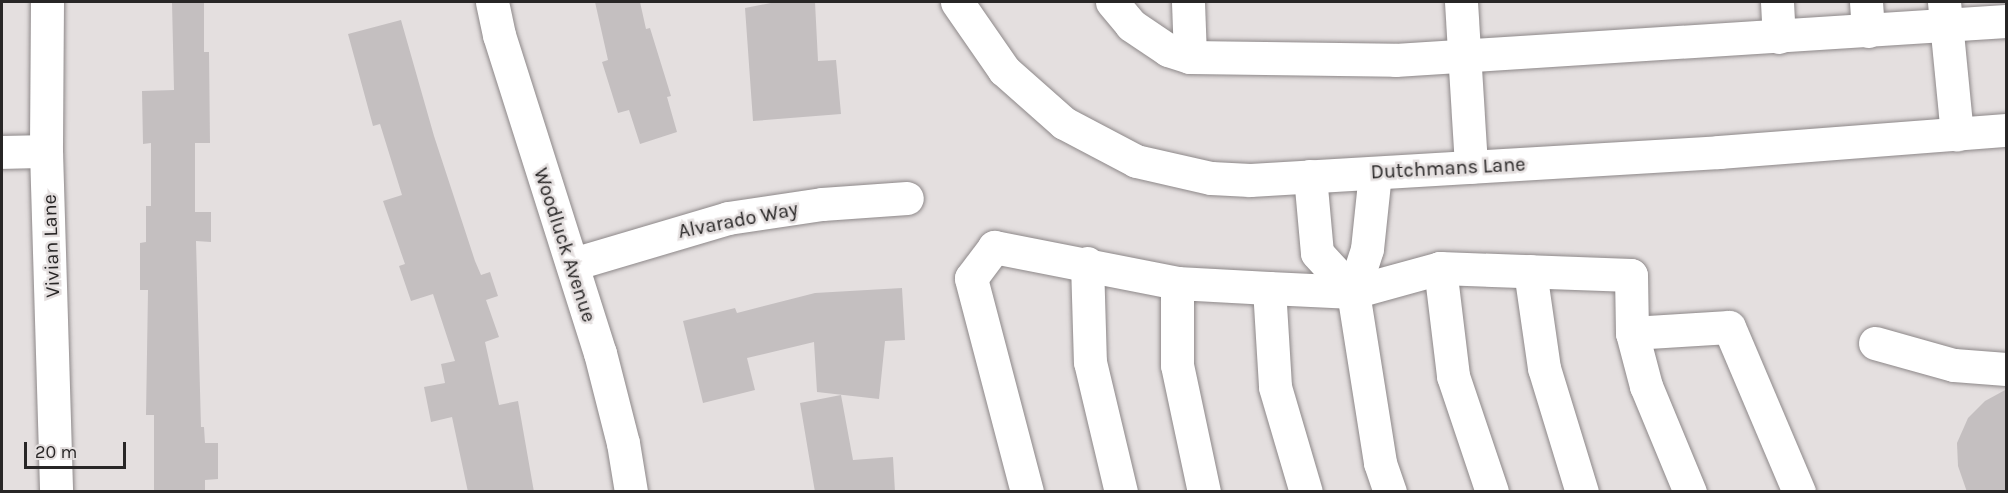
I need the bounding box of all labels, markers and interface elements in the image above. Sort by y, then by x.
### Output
street label: Dutchmans Lane [1370,152,1526,184]
street label: Woodluck Avenue [529,165,601,325]
street label: Vivian Lane [37,194,65,298]
street label: Alvarado Way [676,197,800,243]
scale bar [27,430,129,468]
text: 20 m [35,441,77,463]

